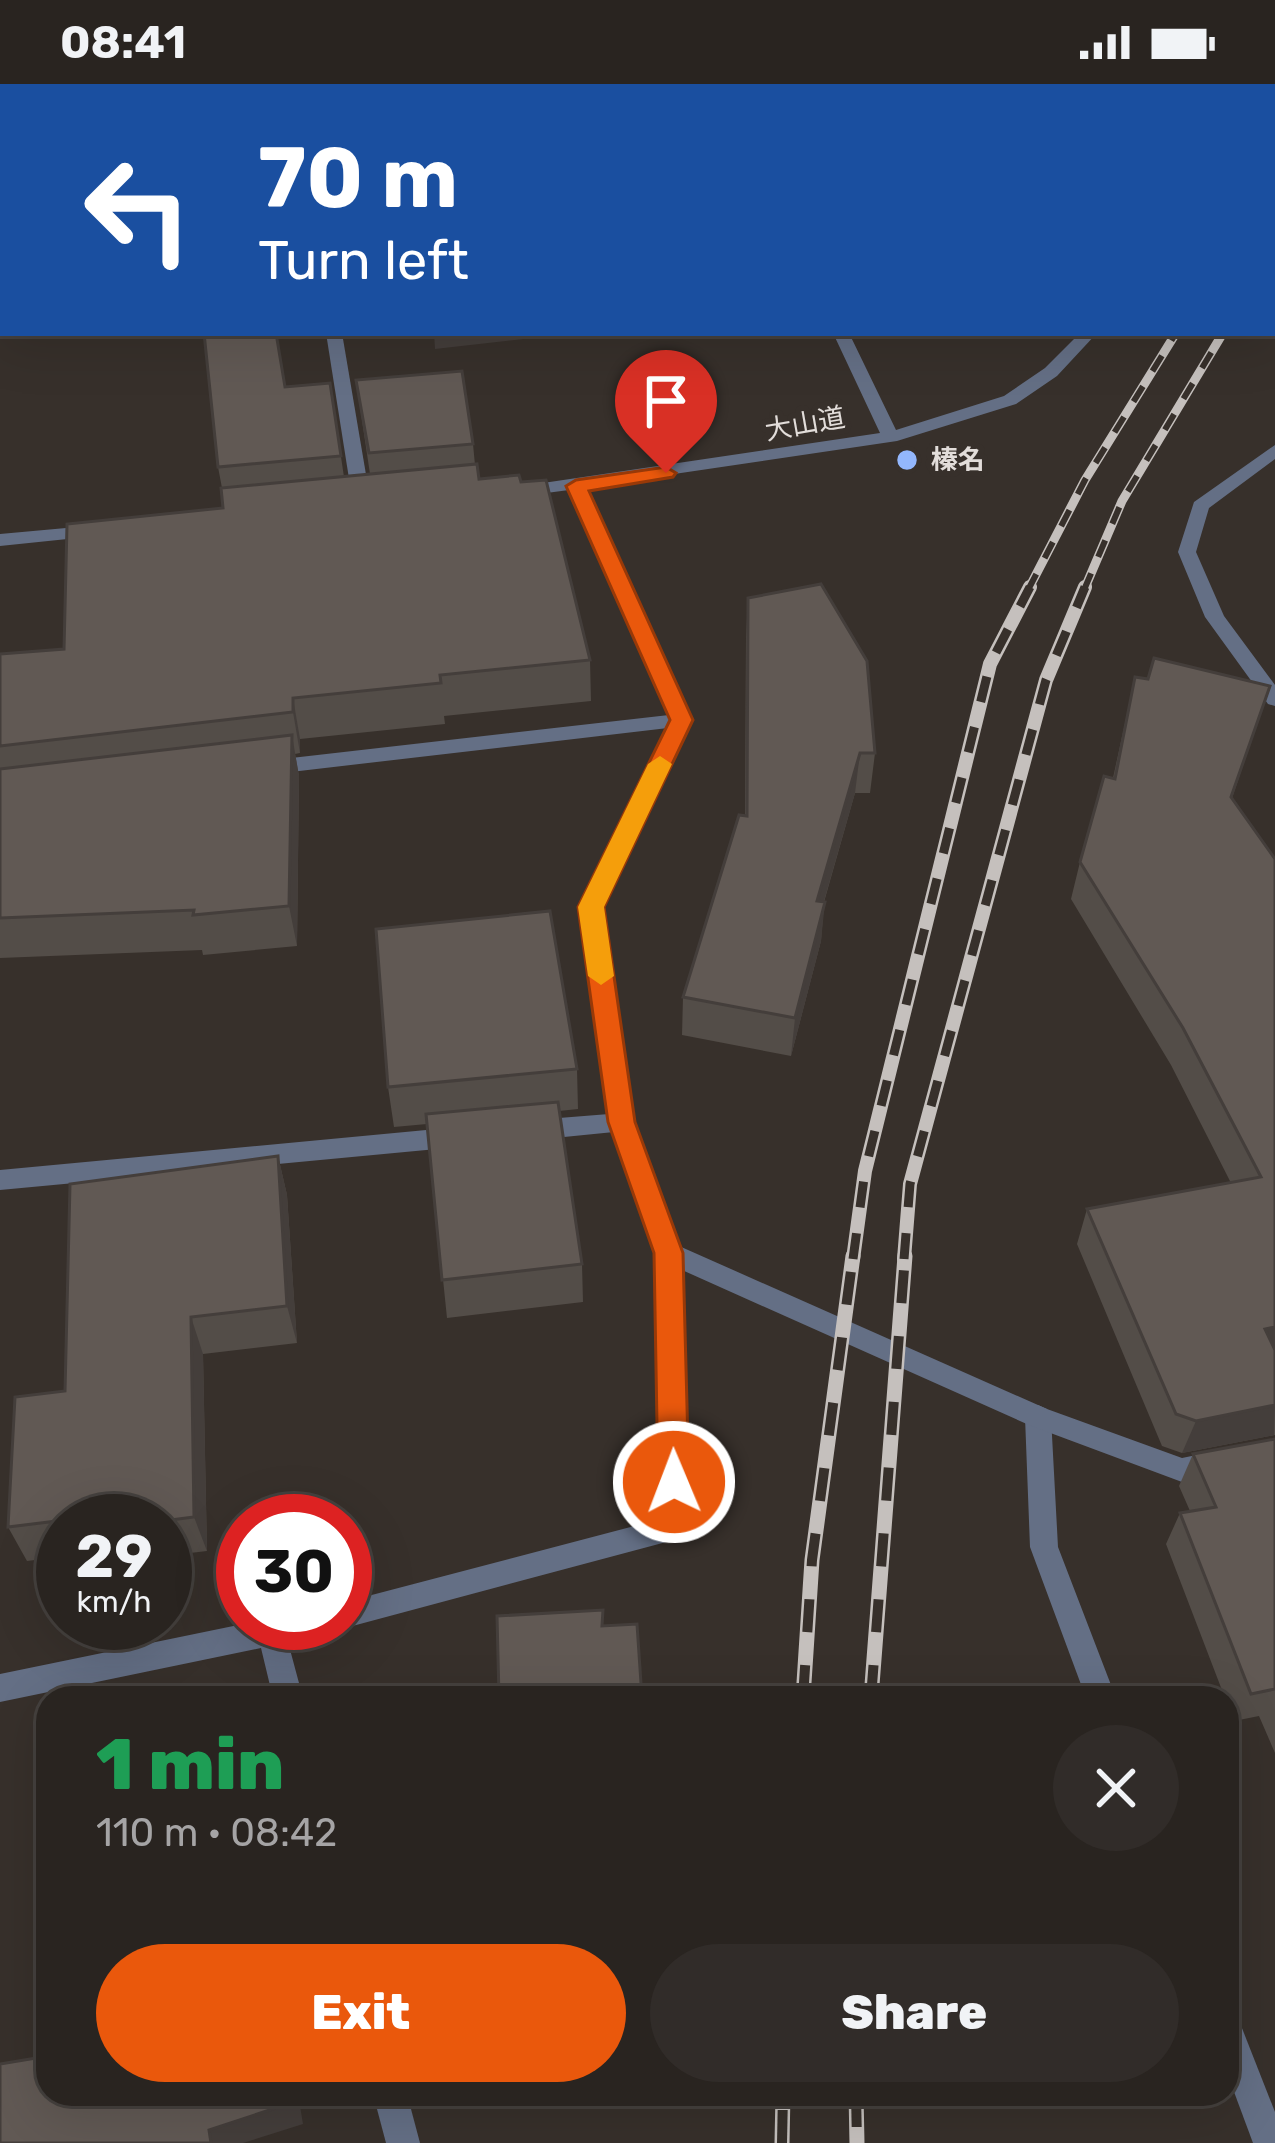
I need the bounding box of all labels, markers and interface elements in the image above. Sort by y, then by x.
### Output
text: 08:41 [60,16,186,69]
text: 70 m [258,128,458,228]
icon: left [60,132,216,288]
text: Turn left [258,229,469,293]
pin [615,350,717,473]
icon: arrive [633,368,699,434]
street label: 大山道 [762,401,848,447]
place label: 榛名 [931,444,985,476]
marker: 榛名 [894,447,920,473]
position arrow [611,1419,737,1545]
speed limit sign: 30 [216,1494,372,1650]
text: 29 [75,1521,153,1592]
text: km/h [77,1584,151,1620]
text: 1 min [96,1722,284,1807]
button: close [1053,1725,1179,1851]
text: 110 m · 08:42 [96,1810,337,1856]
button: Exit [96,1944,626,2082]
button: Share [650,1944,1179,2082]

